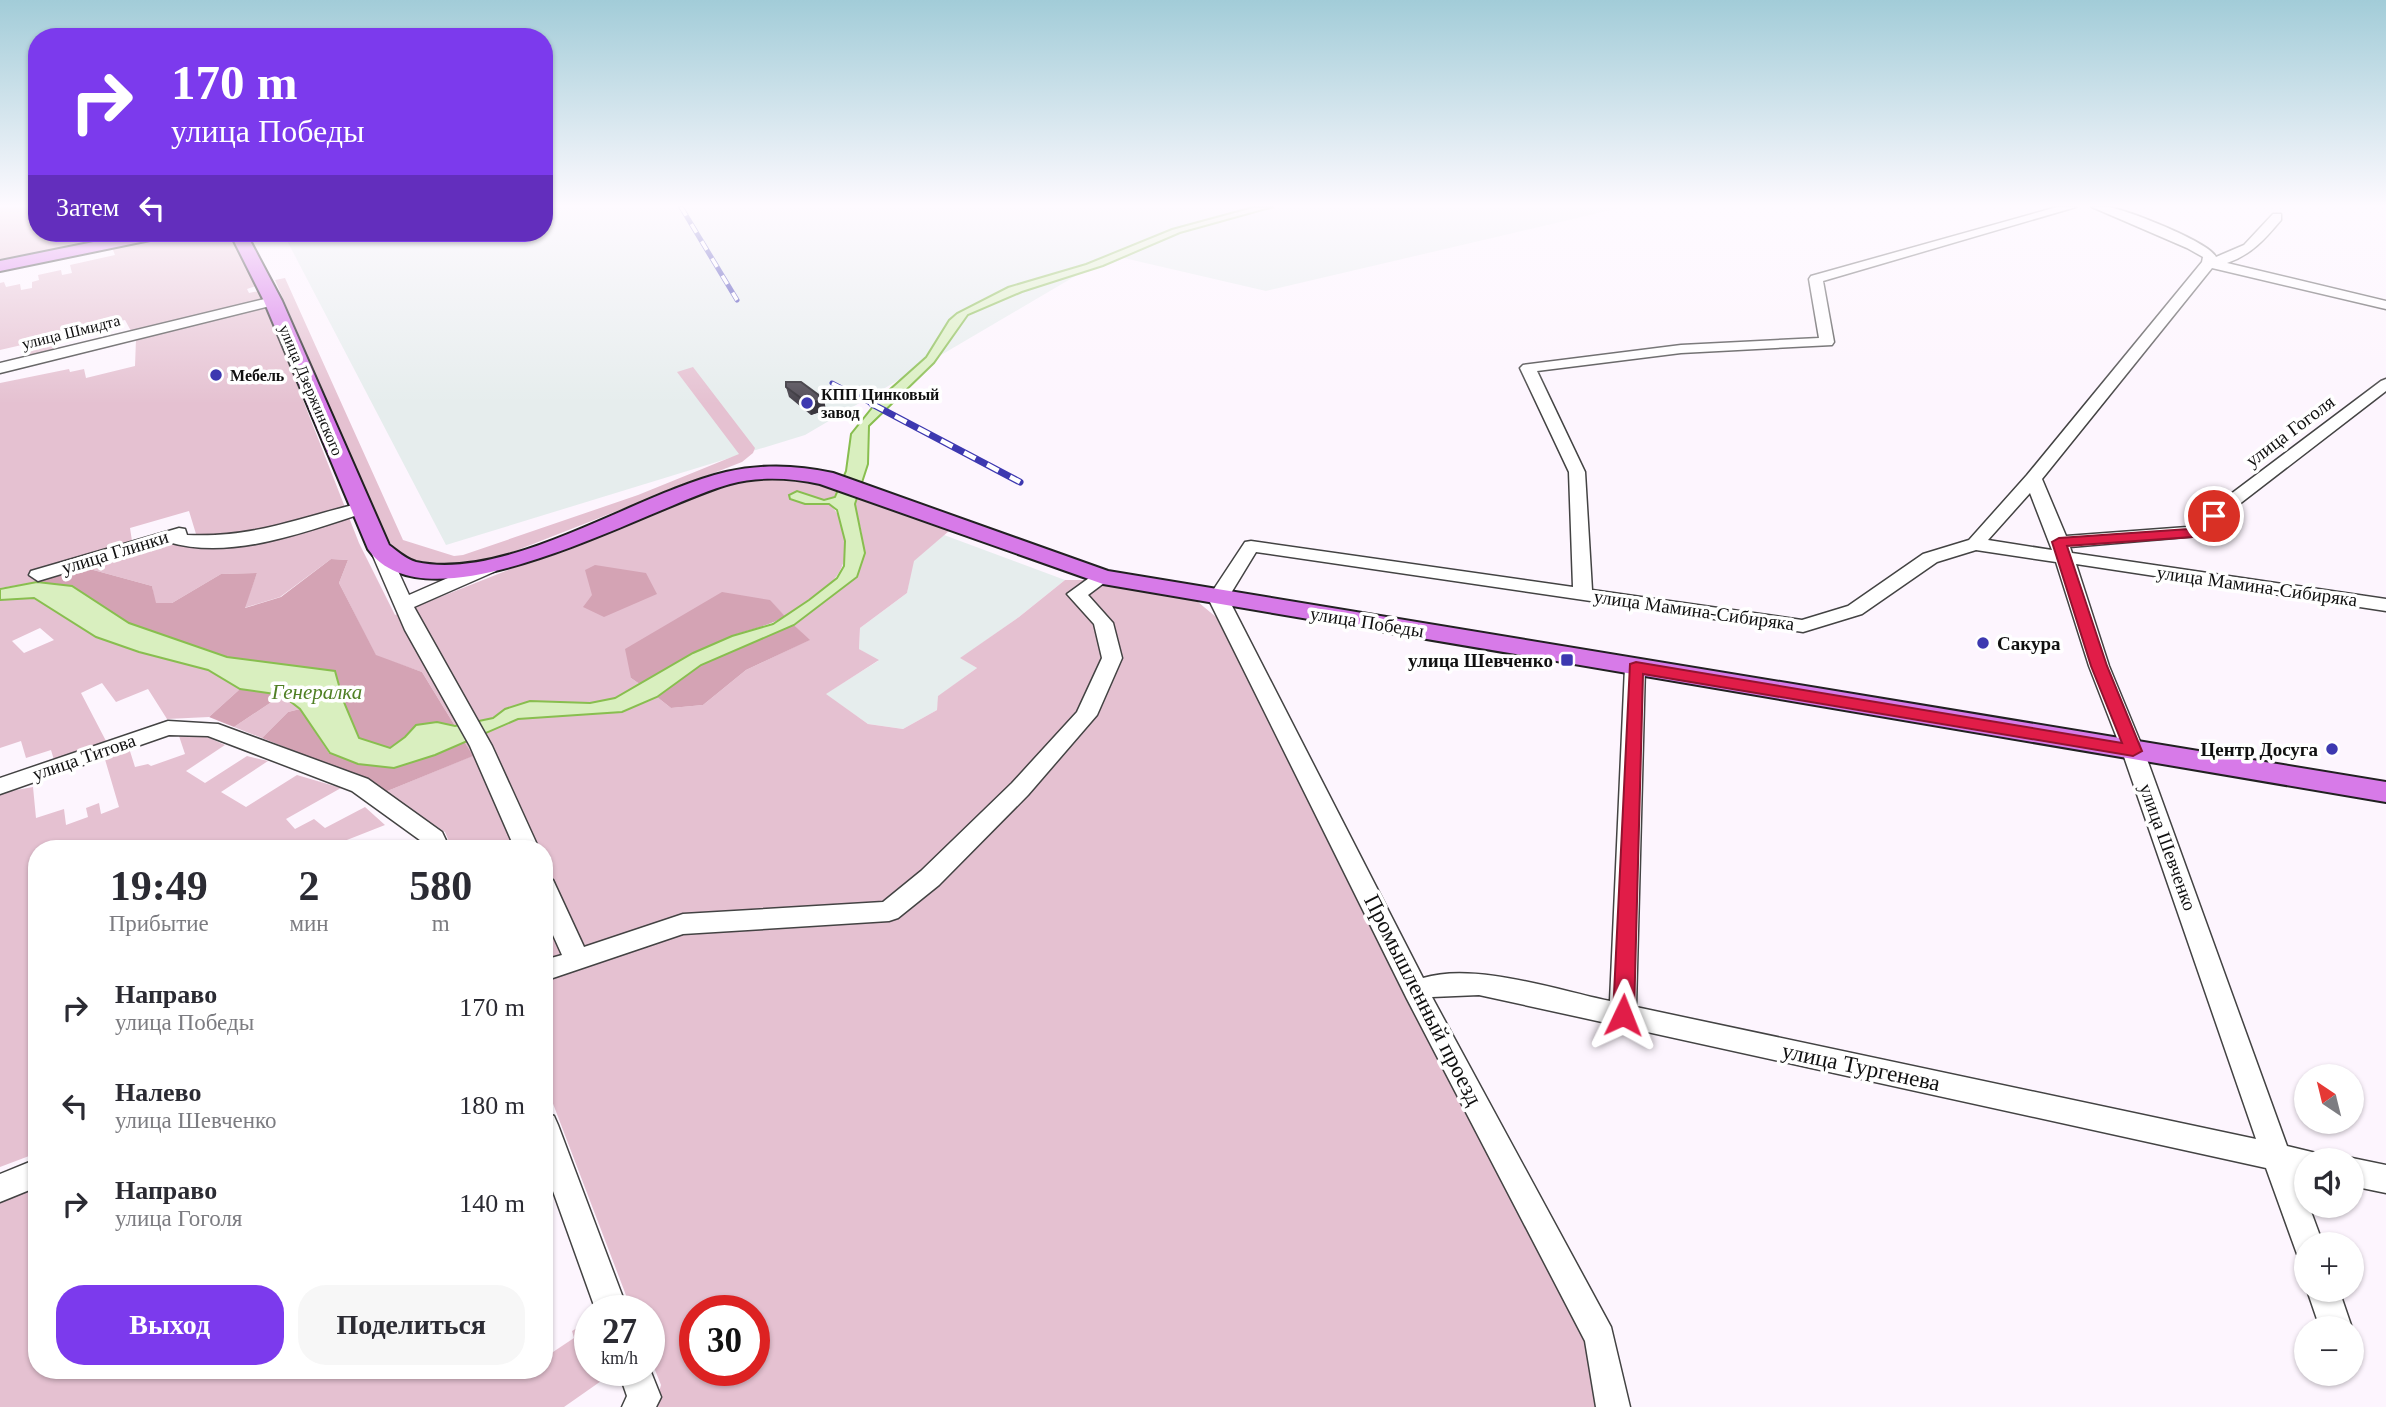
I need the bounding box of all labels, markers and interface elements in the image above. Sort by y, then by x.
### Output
text: 170 m [171,55,298,110]
icon: right [56,56,147,147]
text: улица Победы [171,113,365,149]
icon: left [133,189,171,227]
text: Затем [56,193,119,222]
street label: улица Шмидта [20,312,122,353]
street label: улица Дзержинского [275,322,346,458]
marker: Мебель [208,367,224,383]
place label: Мебель [230,367,285,384]
place label: КПП Цинковый завод [821,386,939,421]
street label: улица Гоголя [2242,391,2339,471]
marker: КПП Цинковый завод [799,395,815,411]
pin [2184,486,2244,546]
icon: arrive [2195,497,2233,535]
street label: улица Глинки [59,526,171,578]
street label: улица Мамина-Сибиряка [2155,562,2359,611]
street label: улица Мамина-Сибиряка [1592,586,1796,635]
street label: улица Победы [1309,603,1426,641]
place label: Сакура [1997,633,2061,654]
marker: Сакура [1975,635,1991,651]
place label: улица Шевченко [1408,650,1553,671]
marker: улица Шевченко [1559,652,1575,668]
water label: Генералка [271,680,362,704]
street label: улица Титова [30,729,139,784]
place label: Центр Досуга [2201,739,2318,760]
marker: Центр Досуга [2324,741,2340,757]
street label: улица Шевченко [2135,781,2201,913]
text: 19:49 [110,863,208,909]
text: 2 [299,863,320,909]
text: 580 [409,863,472,909]
street label: Промышленный проезд [1359,890,1487,1110]
text: Прибытие [109,911,209,936]
text: мин [289,911,329,936]
text: m [432,911,450,936]
position arrow [1586,978,1660,1052]
text: Направо [115,980,217,1009]
icon: right [56,989,94,1027]
text: 170 m [459,993,525,1022]
text: улица Победы [115,1010,254,1035]
street label: улица Тургенева [1780,1038,1942,1096]
north arrow [2294,1064,2364,1134]
map controls [2294,1064,2364,1386]
text: Налево [115,1078,201,1107]
icon: left [56,1087,94,1125]
text: 180 m [459,1091,525,1120]
text: улица Шевченко [115,1108,277,1133]
button: sound [2294,1148,2364,1218]
text: Направо [115,1176,217,1205]
icon: right [56,1185,94,1223]
text: 140 m [459,1189,525,1218]
text: улица Гоголя [115,1206,242,1231]
button: + [2294,1232,2364,1302]
button: Выход [56,1285,284,1365]
button: Поделиться [298,1285,525,1365]
speed limit sign: 30 [679,1295,770,1386]
text: 27 [602,1312,637,1351]
button: − [2294,1316,2364,1386]
text: km/h [601,1348,638,1368]

